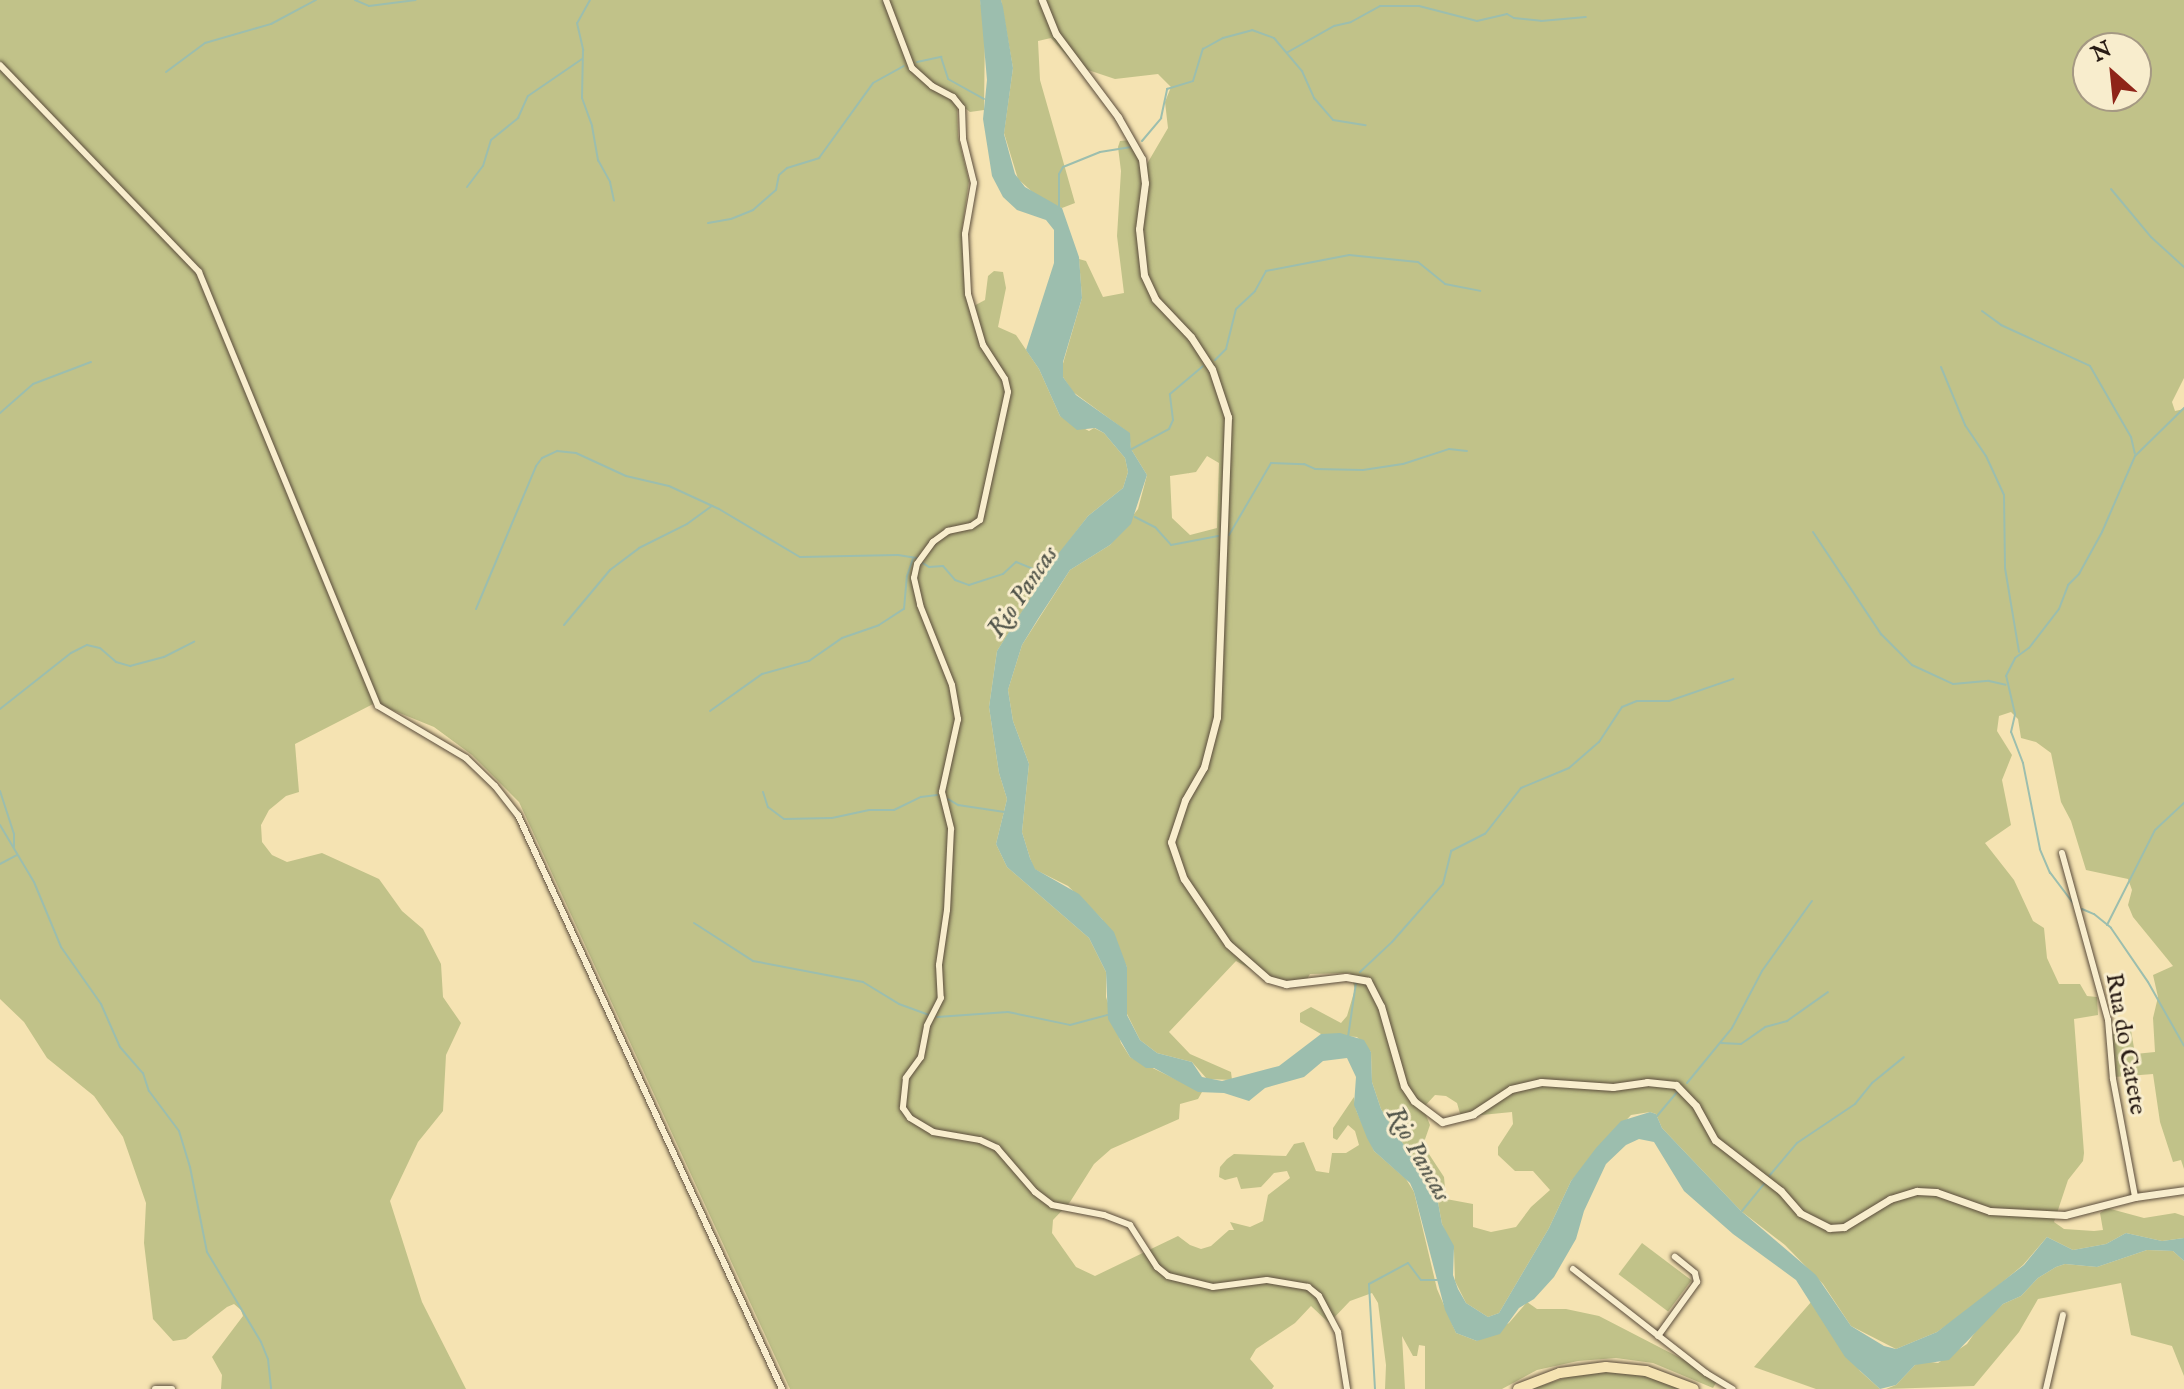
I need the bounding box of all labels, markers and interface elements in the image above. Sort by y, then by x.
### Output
north arrow [2072,32,2152,112]
text: N [2087,36,2117,69]
water label: Rio Pancas [981,540,1065,644]
street label: Rua do Catete [2098,971,2152,1117]
water label: Rio Pancas [1378,1101,1458,1207]

